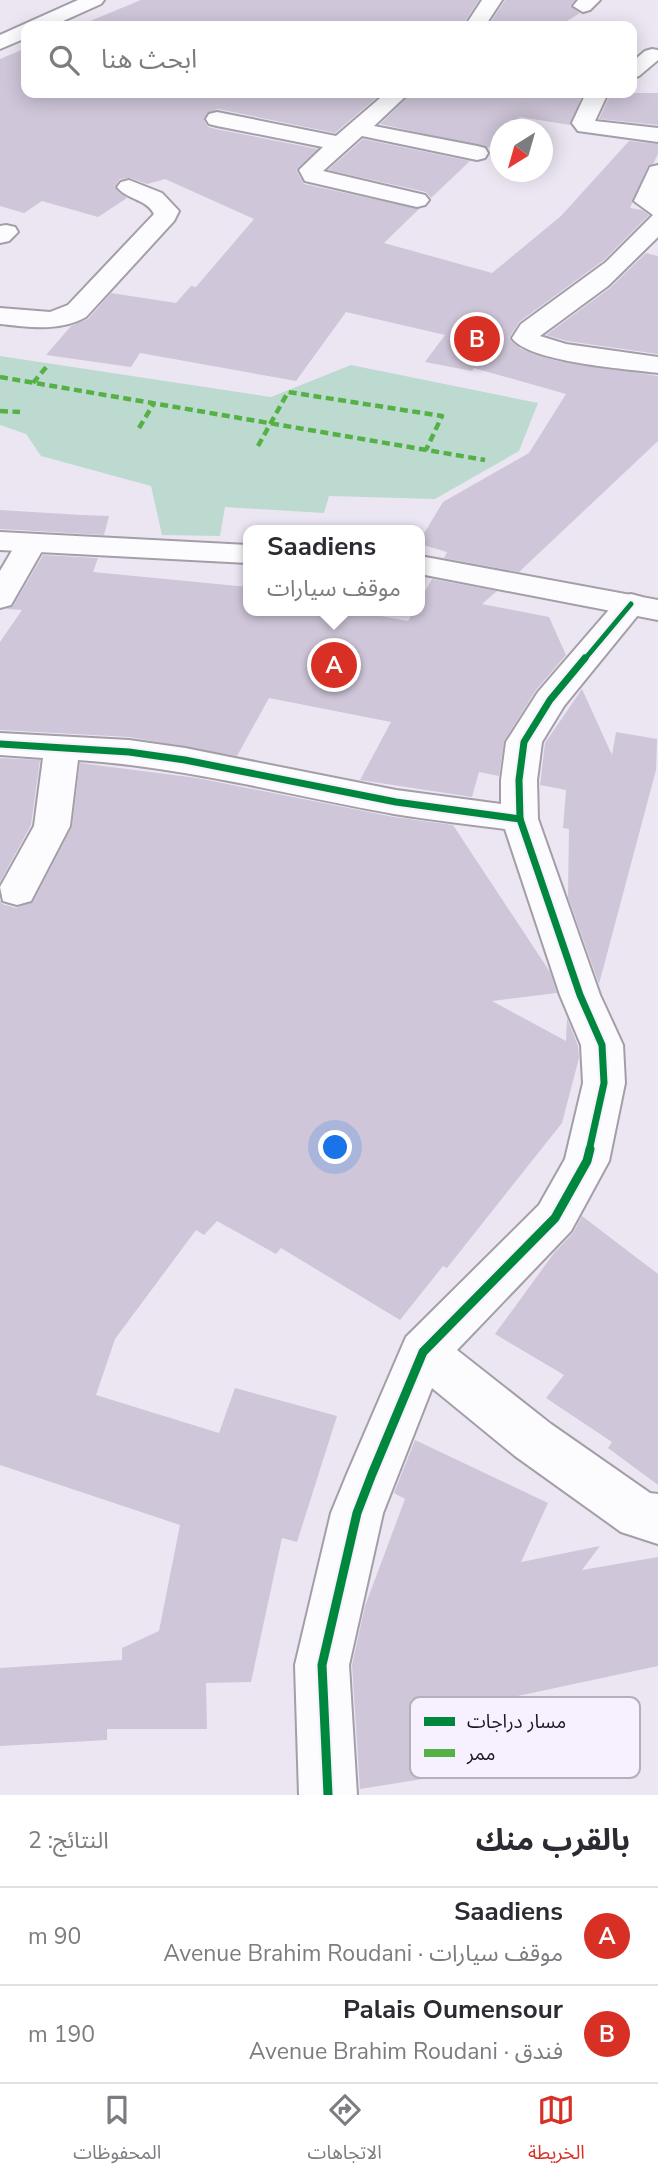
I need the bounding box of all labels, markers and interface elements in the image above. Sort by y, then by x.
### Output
search box [21,21,637,98]
icon: search [45,41,83,79]
text: ابحث هنا [101,42,197,77]
north arrow [490,119,553,182]
pin: B [454,313,500,365]
popup [243,525,425,616]
text: Saadiens [267,529,376,564]
text: موقف سيارات [267,573,401,604]
pin: A [311,639,357,691]
your location [318,1130,352,1164]
legend [410,1697,640,1778]
text: مسار دراجات [467,1709,566,1735]
text: ممر [466,1741,495,1767]
text: بالقرب منك [476,1820,630,1861]
text: النتائج: 2 [28,1825,109,1856]
text: Saadiens [454,1894,563,1929]
text: 90 m [28,1921,81,1952]
text: A [598,1921,616,1952]
text: موقف سيارات · Avenue Brahim Roudani [163,1938,563,1969]
text: Palais Oumensour [343,1992,563,2027]
text: 190 m [28,2019,95,2050]
text: B [599,2019,615,2050]
text: فندق · Avenue Brahim Roudani [249,2036,563,2067]
tab: المحفوظات [73,2091,161,2173]
tab: الاتجاهات [308,2091,382,2173]
tab: الخريطة [528,2091,585,2173]

